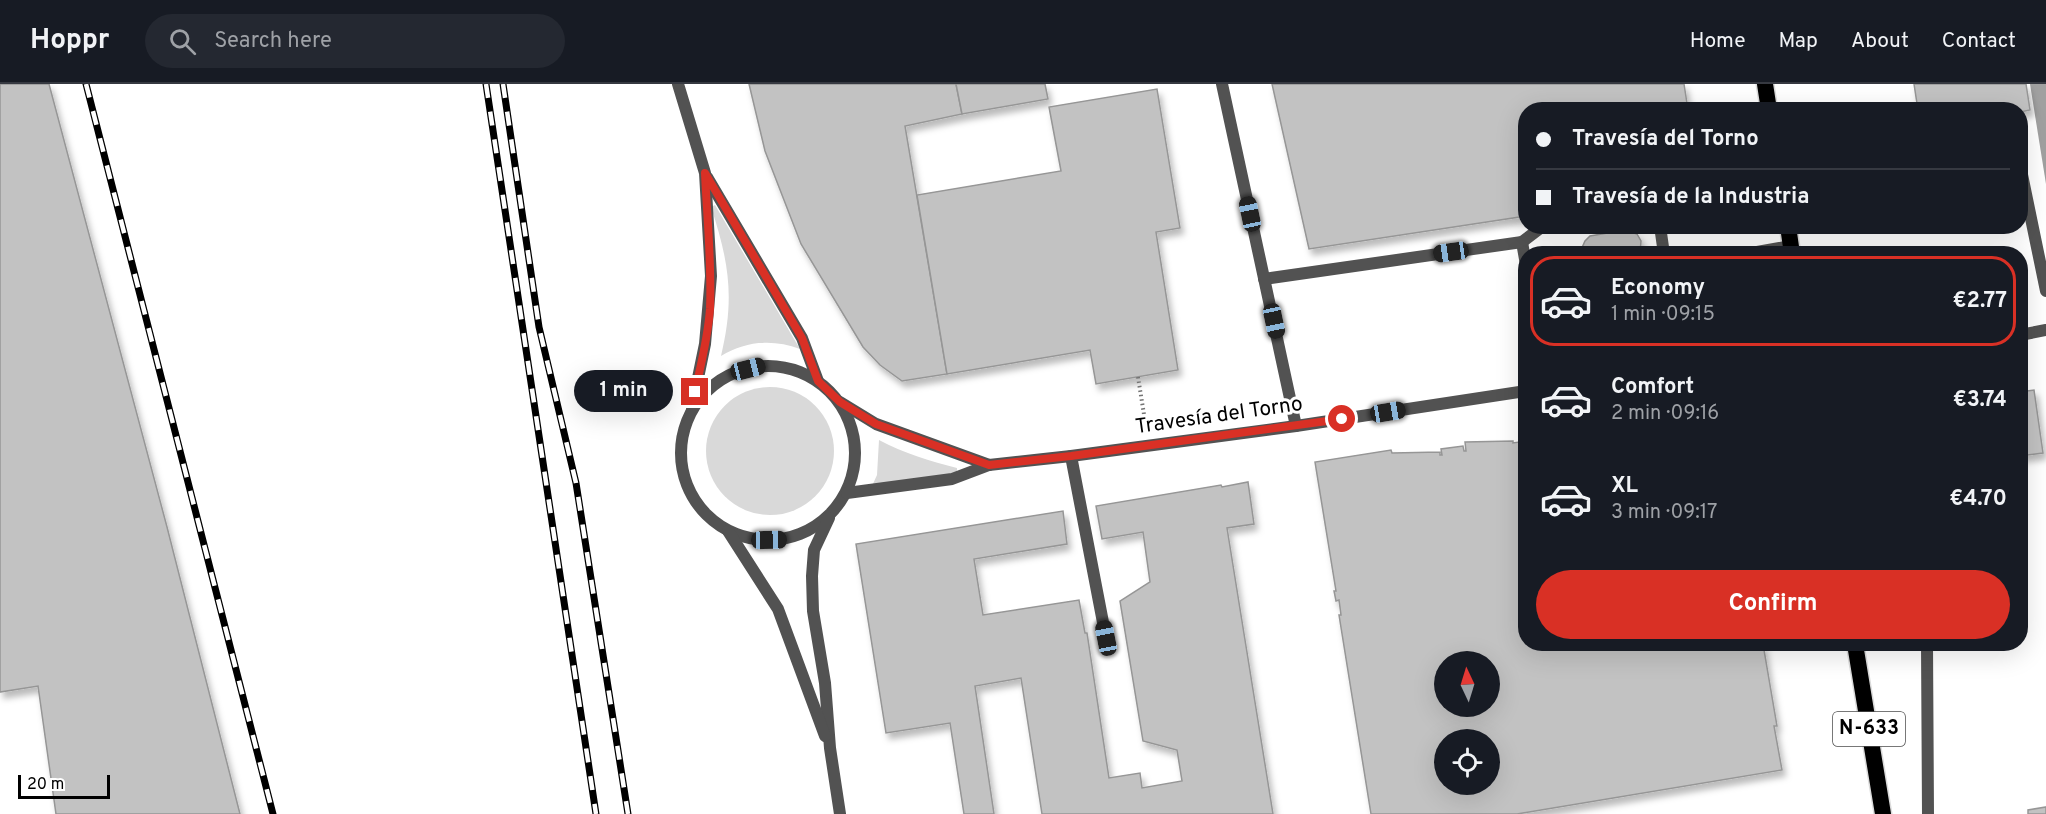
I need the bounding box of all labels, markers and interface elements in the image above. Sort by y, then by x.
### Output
search box [145,14,565,68]
text: Hoppr [30,23,109,59]
icon: search [166,25,199,58]
text: Search here [214,28,332,55]
text: Home [1690,28,1746,55]
text: Map [1779,28,1818,55]
text: About [1851,28,1909,55]
text: Contact [1942,28,2016,55]
text: Travesía del Torno [1572,126,1759,153]
text: Travesía de la Industria [1572,184,1809,211]
car [1237,195,1263,233]
car [1432,241,1470,263]
icon: car [1539,274,1593,328]
text: Economy [1611,275,1705,302]
text: €2.77 [1953,288,2007,315]
car [1261,302,1287,340]
text: 1 min · 09:15 [1611,302,1715,328]
car [728,356,768,382]
callout: 1 min [575,371,674,413]
icon: car [1539,373,1593,427]
text: Comfort [1611,374,1694,401]
text: 1 min [599,378,648,404]
route end [681,378,708,405]
text: €3.74 [1953,387,2007,414]
street label: Travesía del Torno [1134,391,1304,441]
car [1369,400,1407,424]
text: 2 min · 09:16 [1611,401,1719,427]
route start [1328,405,1355,432]
icon: car [1539,472,1593,526]
text: XL [1611,473,1638,500]
text: €4.70 [1949,486,2007,513]
text: 3 min · 09:17 [1611,500,1718,526]
car [751,531,787,549]
button: Confirm [1536,570,2010,639]
car [1094,619,1118,657]
north arrow [1434,651,1500,717]
map controls [1434,651,1500,795]
road number: N-633 [1833,712,1905,746]
button: locate [1434,729,1500,795]
scale bar [18,772,110,800]
text: 20 m [27,775,64,795]

